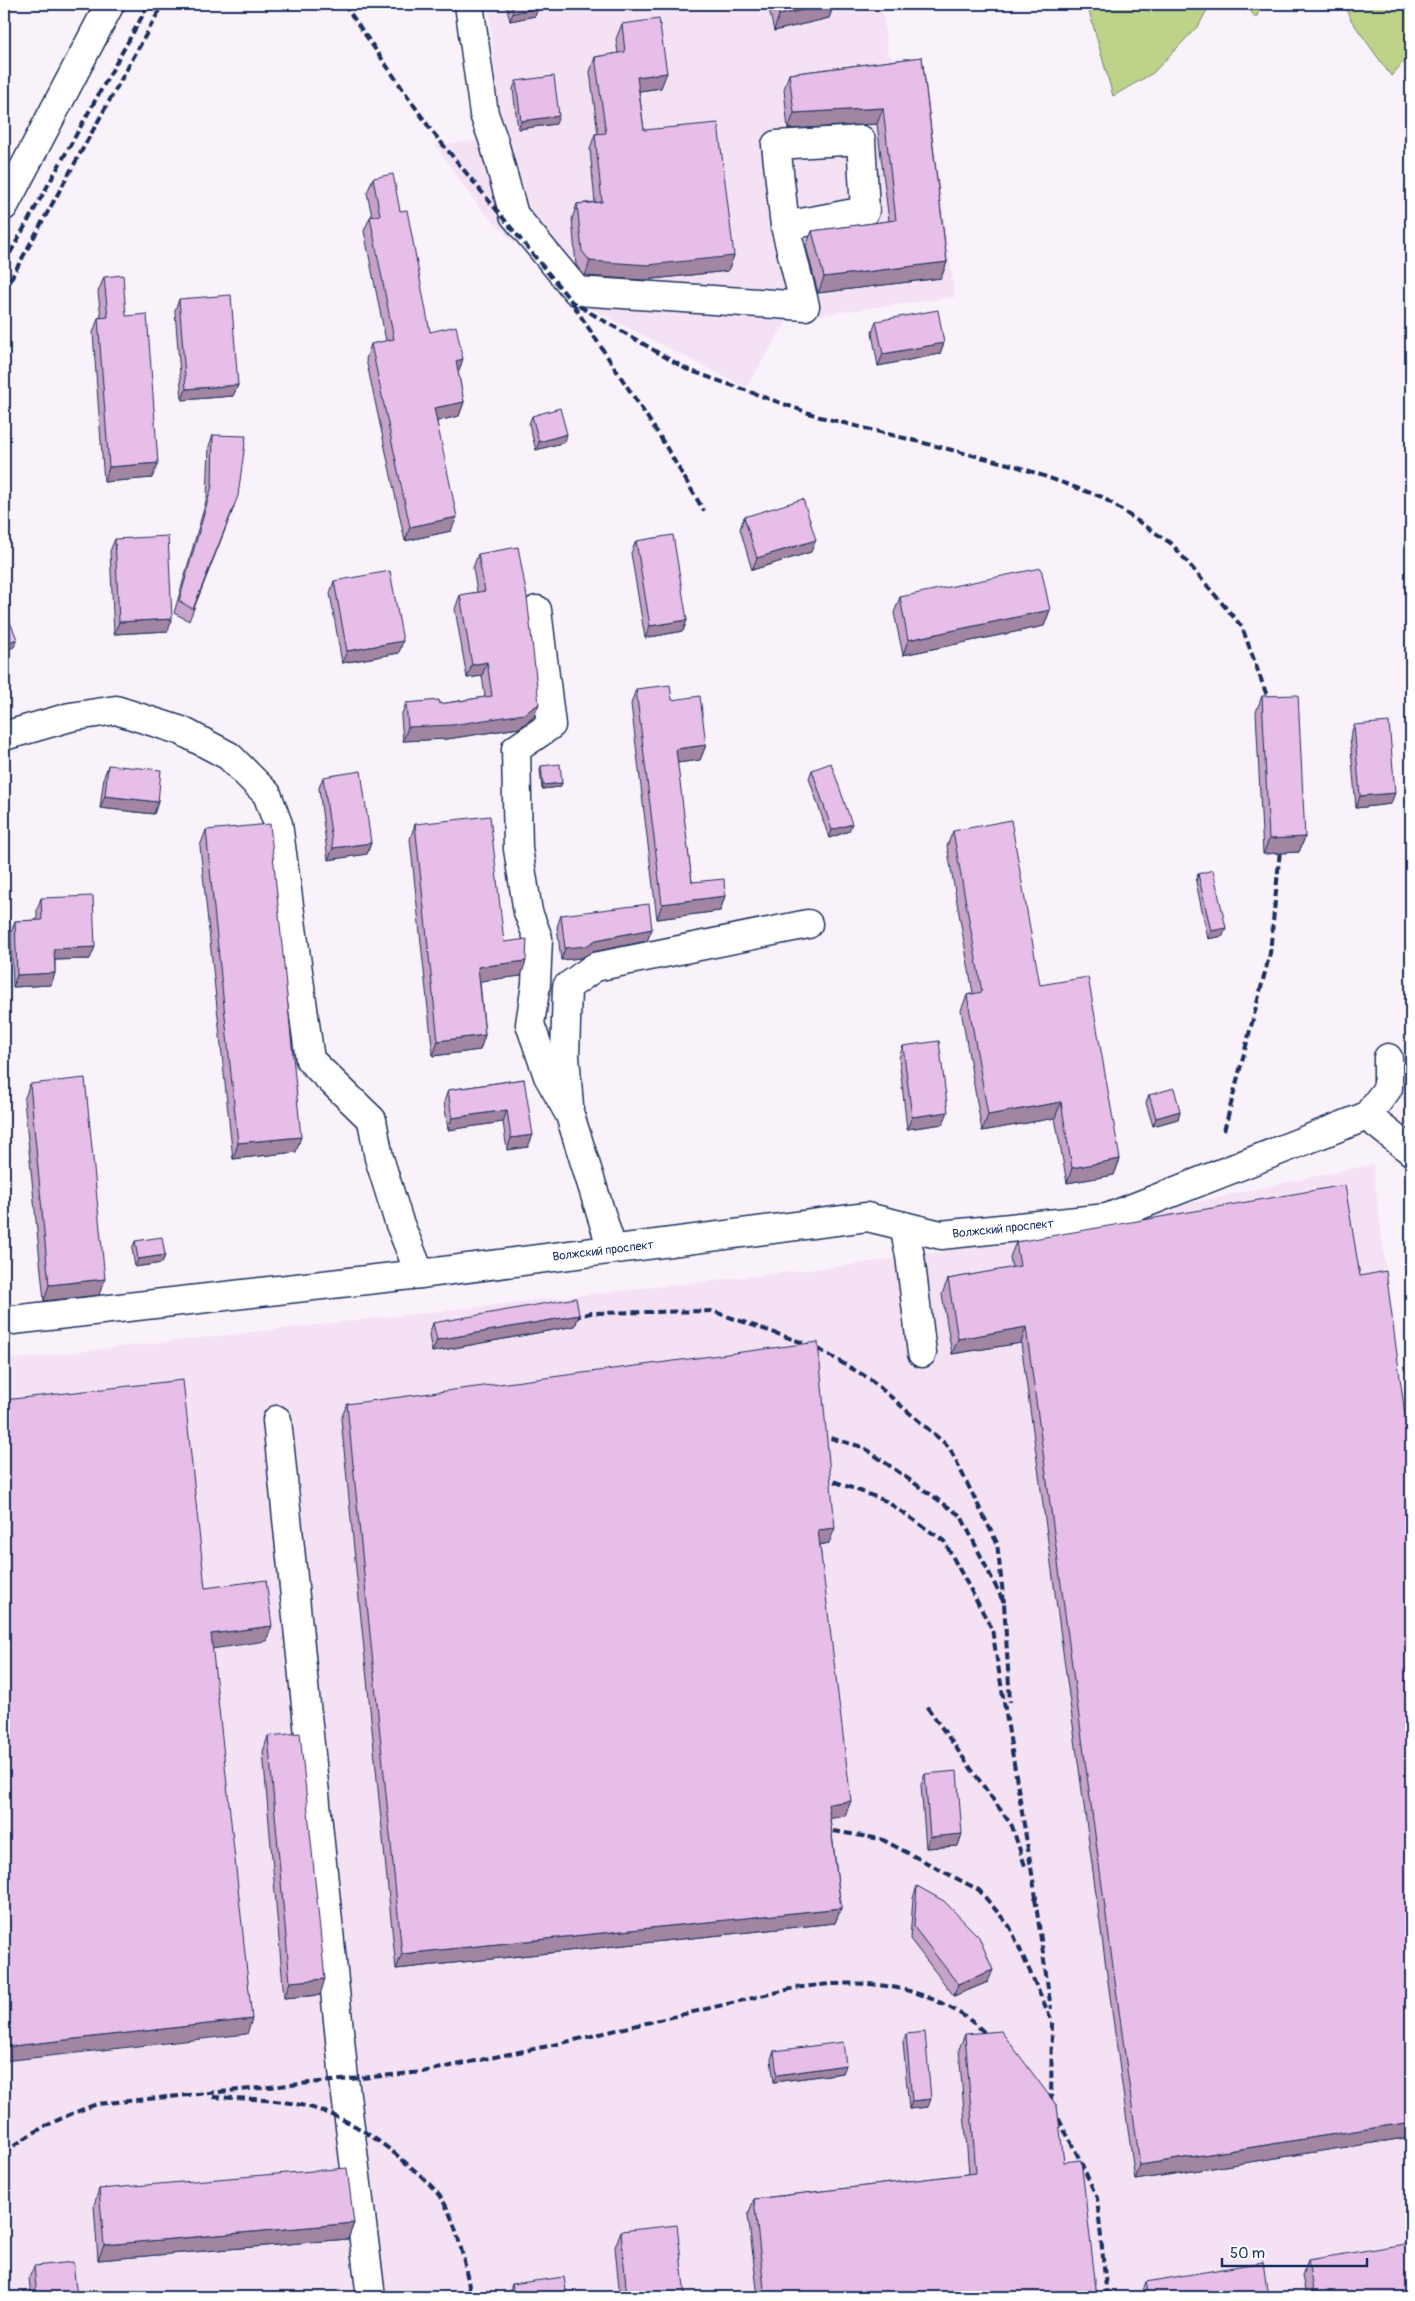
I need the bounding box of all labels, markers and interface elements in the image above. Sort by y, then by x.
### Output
street label: Волжский проспект [952,1216,1054,1242]
street label: Волжский проспект [552,1237,654,1265]
scale bar [1222,2236,1368,2268]
text: 50 m [1230,2244,1265,2263]

